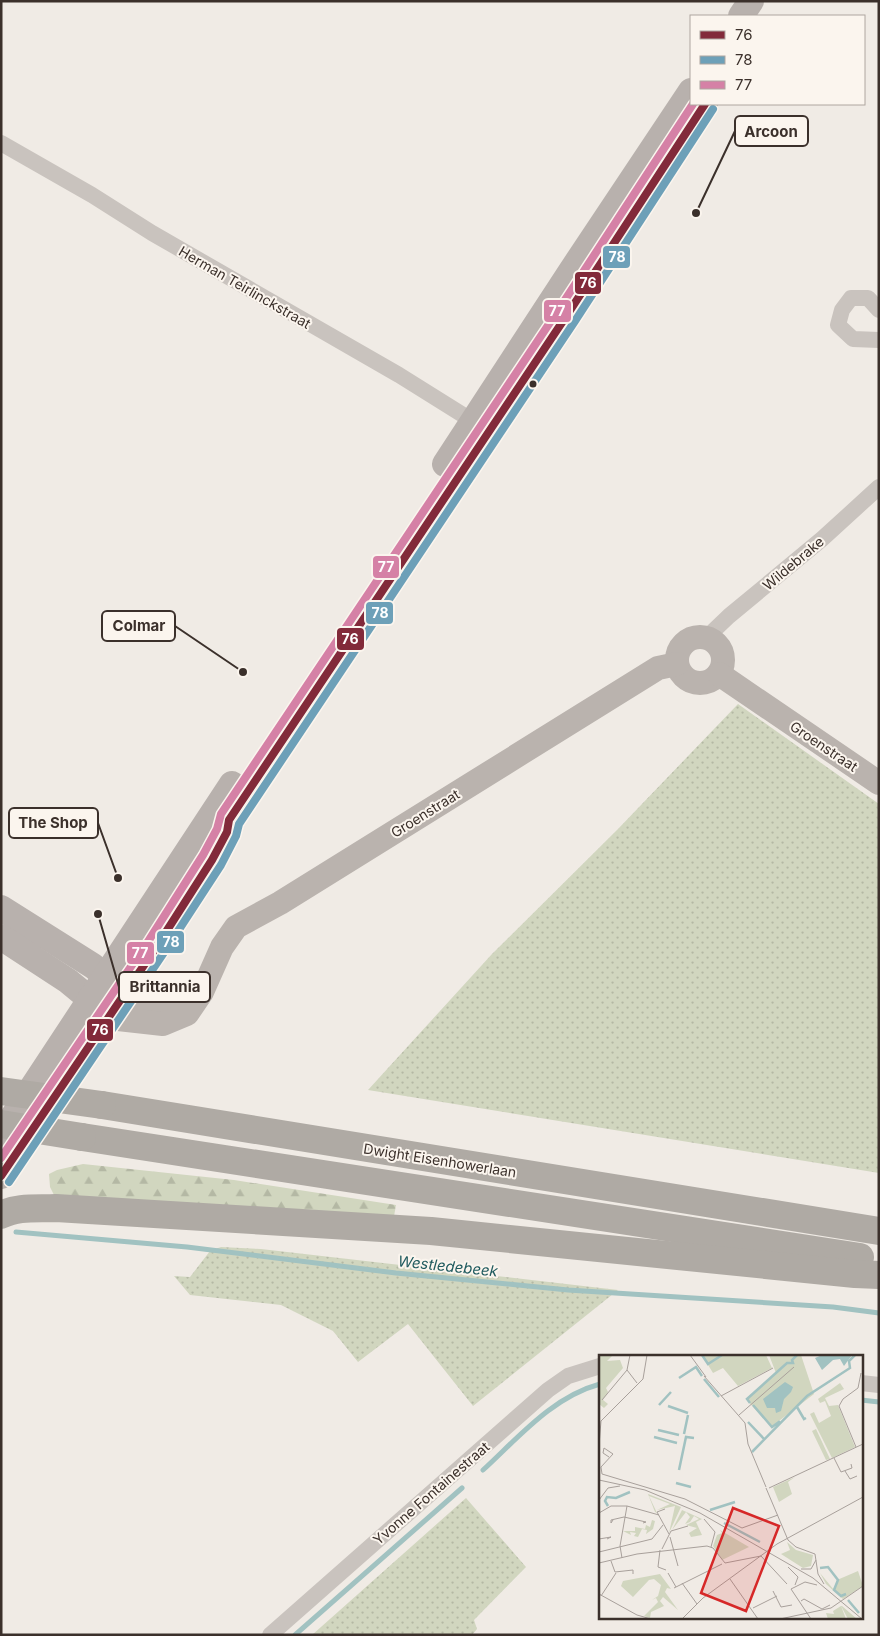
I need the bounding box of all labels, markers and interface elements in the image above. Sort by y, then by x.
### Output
legend [690,15,865,105]
text: 76 [735,25,753,44]
text: 78 [735,50,753,69]
text: 77 [735,75,752,94]
callout: Arcoon [735,116,808,146]
text: Arcoon [744,122,798,141]
street label: Herman Teirlinckstraat [176,242,314,332]
line badge: 78 [602,245,631,269]
text: 78 [608,248,626,265]
line badge: 76 [574,271,602,295]
text: 76 [579,274,597,291]
line badge: 77 [543,299,572,323]
text: 77 [549,302,565,319]
unlabelled marker [528,379,538,389]
street label: Wildebrake [759,533,827,593]
line badge: 77 [372,555,400,579]
text: 77 [378,558,394,575]
line badge: 78 [365,601,394,625]
text: 78 [371,604,389,621]
callout: Colmar [102,611,175,641]
text: Colmar [113,616,165,635]
line badge: 76 [336,627,365,651]
text: 76 [341,630,359,647]
street label: Groenstraat [787,717,861,775]
street label: Groenstraat [387,785,463,841]
callout: The Shop [9,808,98,838]
text: The Shop [18,813,88,832]
line badge: 78 [156,930,185,954]
text: 78 [162,933,180,950]
line badge: 77 [126,941,155,965]
text: 77 [132,944,148,961]
callout: Brittannia [119,972,210,1002]
text: Brittannia [130,977,200,996]
line badge: 76 [86,1018,114,1042]
text: 76 [91,1021,109,1038]
street label: Dwight Eisenhowerlaan [362,1140,518,1180]
water label: Westledebeek [397,1251,500,1281]
inset map [599,1355,862,1618]
street label: Yvonne Fontainestraat [369,1438,493,1548]

